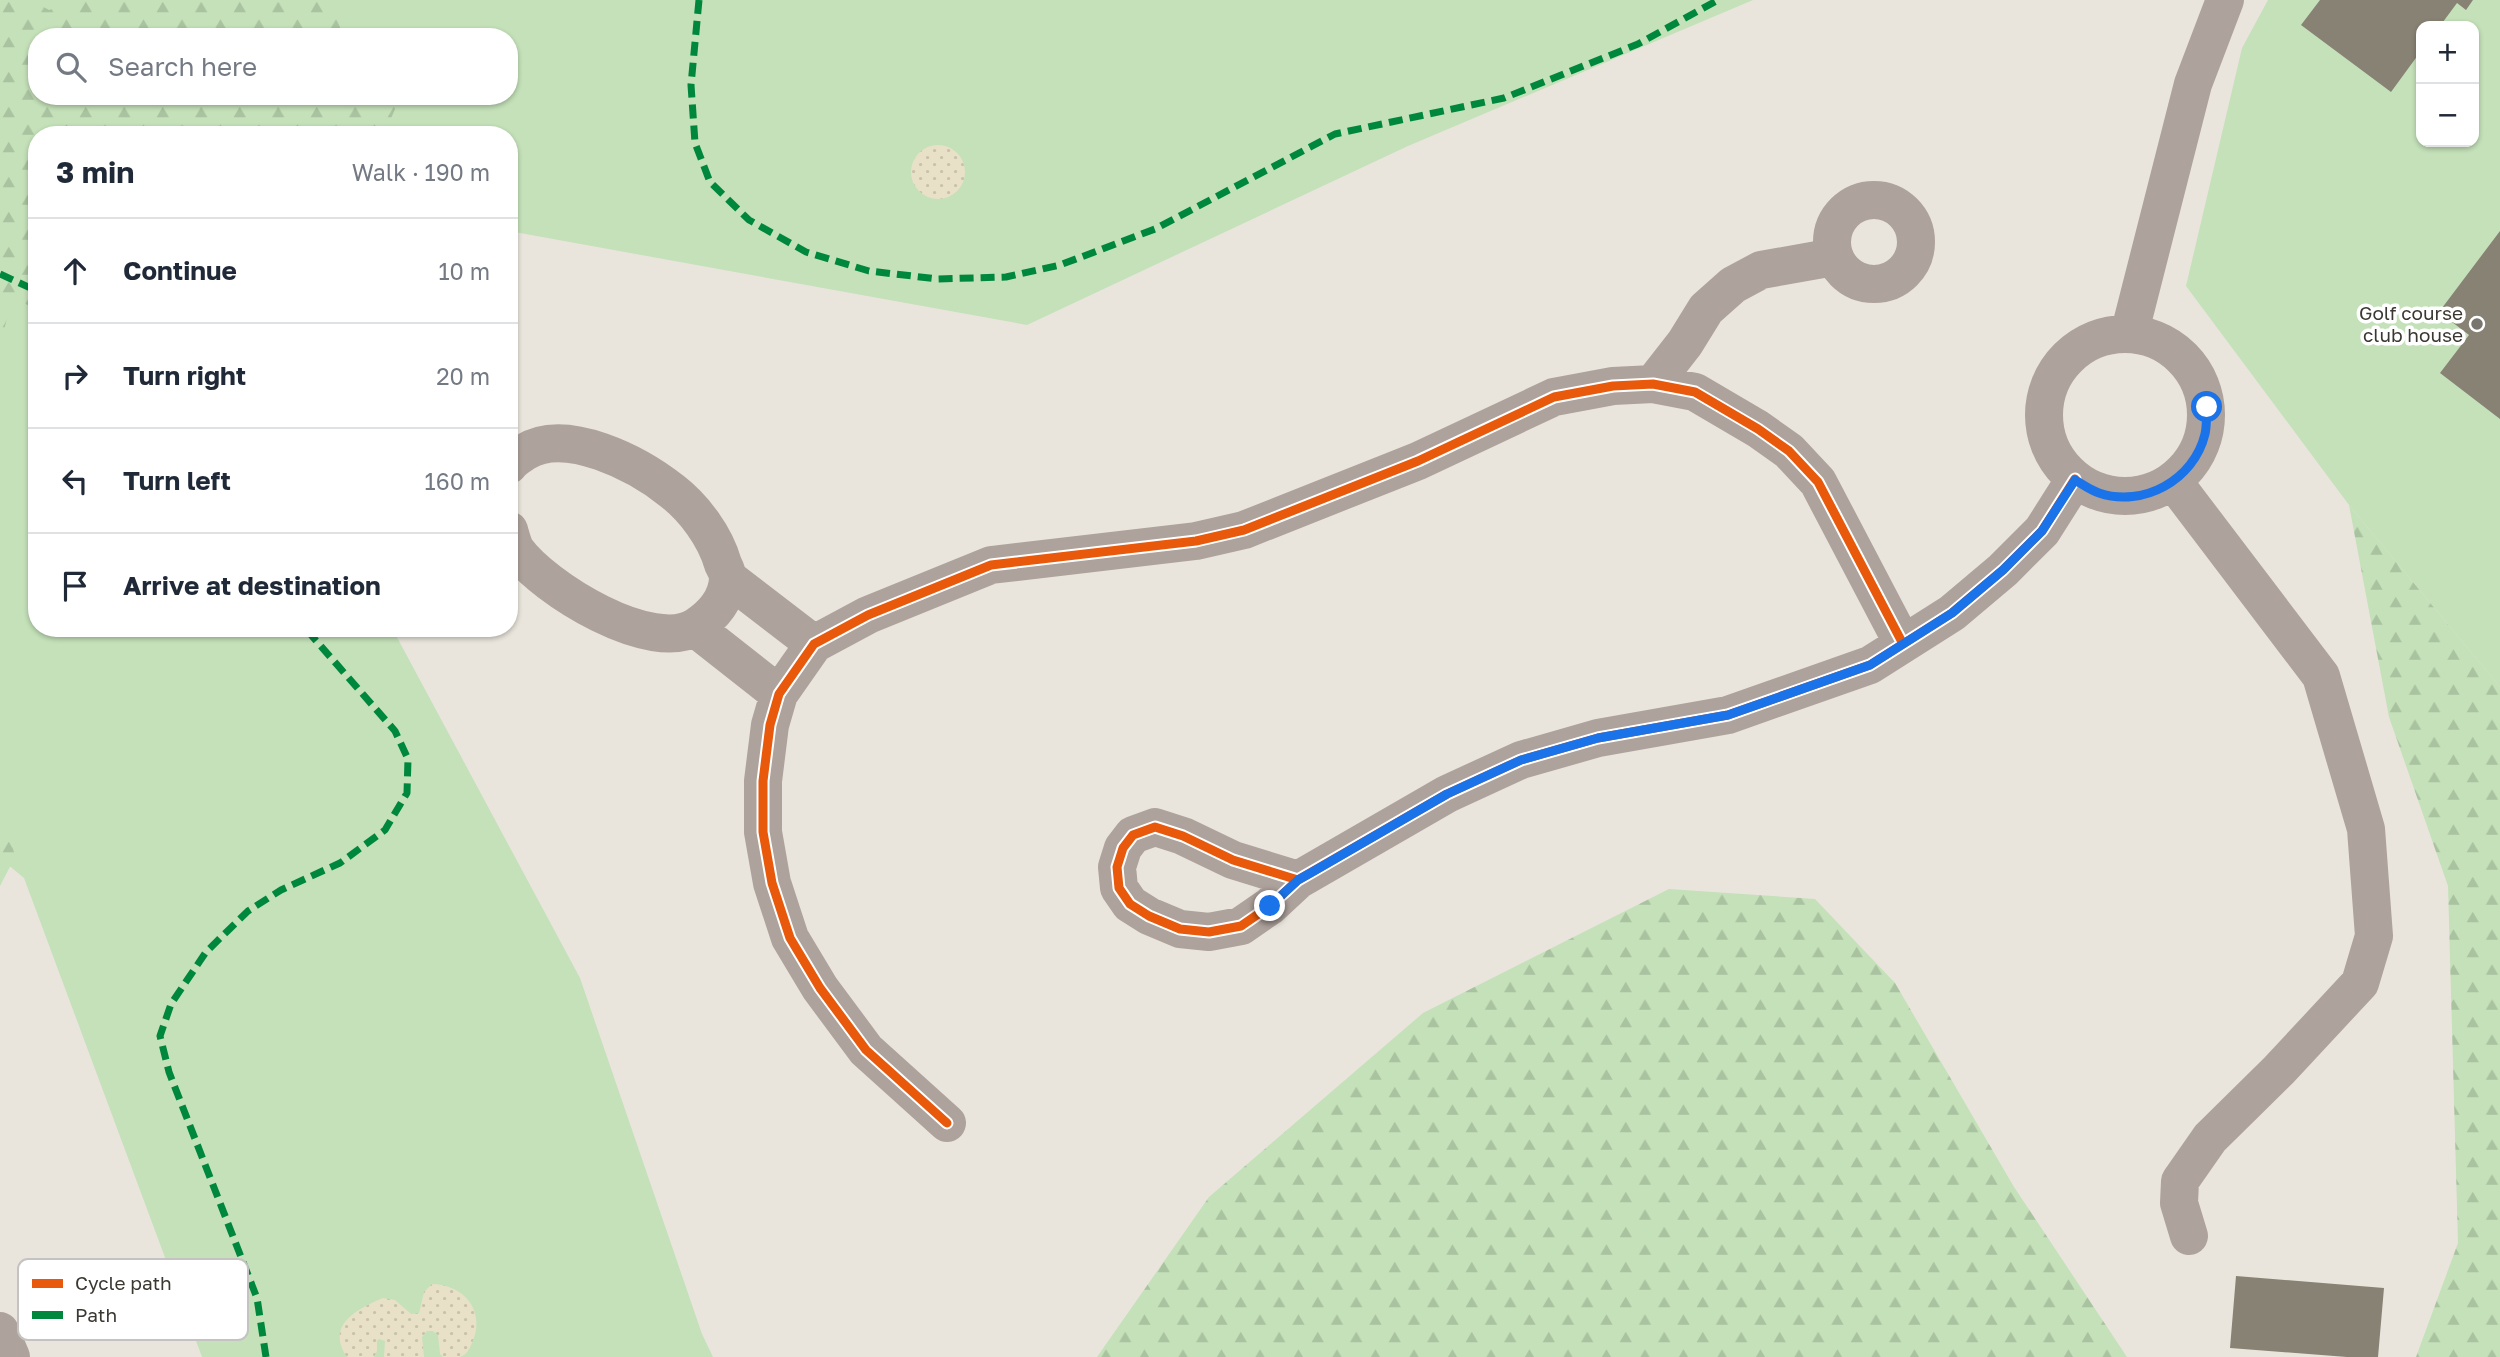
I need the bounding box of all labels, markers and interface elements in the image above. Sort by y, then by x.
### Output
map controls [2416,21,2479,147]
button: + [2416,21,2479,84]
search box [28,28,518,105]
icon: search [52,48,90,86]
text: Search here [108,51,257,82]
button: − [2416,84,2479,147]
text: 3 min [56,154,134,190]
text: Walk · 190 m [352,158,490,186]
icon: ahead [56,252,94,290]
text: Continue [123,255,237,286]
text: 10 m [438,257,490,285]
place label: Golf course club house [2359,301,2463,346]
marker: Golf course club house [2469,316,2485,332]
icon: right [56,357,94,395]
text: Turn right [123,360,246,391]
text: 20 m [436,362,490,390]
route start [2191,391,2222,422]
icon: left [56,462,94,500]
text: Turn left [123,465,231,496]
text: 160 m [425,467,490,495]
icon: arrive [56,567,94,605]
text: Arrive at destination [123,570,381,601]
route end [1254,890,1285,921]
legend [18,1259,248,1340]
text: Cycle path [75,1271,172,1294]
text: Path [75,1303,117,1326]

